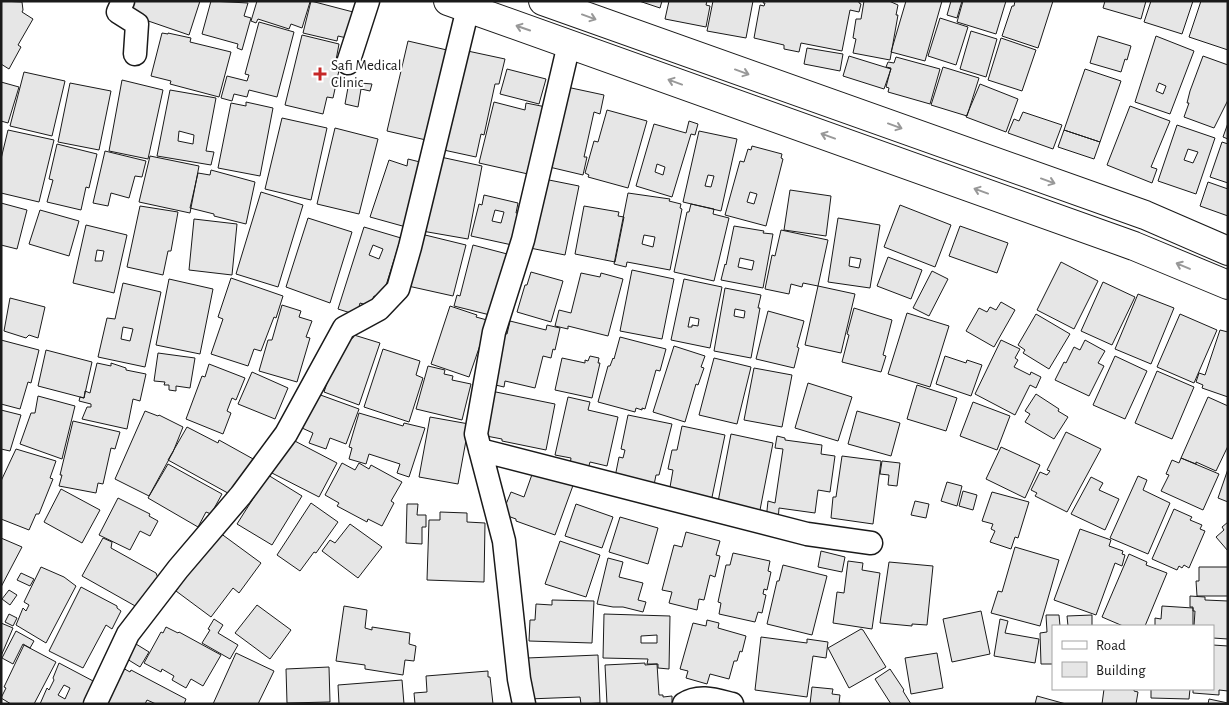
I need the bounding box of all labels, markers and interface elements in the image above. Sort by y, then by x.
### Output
one-way arrow [581,13,596,22]
one-way arrow [516,23,532,32]
place label: Safi Medical Clinic [331,58,401,90]
marker: Safi Medical Clinic [313,67,327,81]
one-way arrow [734,68,749,77]
one-way arrow [668,77,683,86]
one-way arrow [887,122,903,131]
one-way arrow [821,131,836,140]
one-way arrow [1040,177,1056,186]
one-way arrow [974,186,989,195]
one-way arrow [1176,261,1191,270]
legend [1052,625,1214,690]
text: Road [1096,638,1126,653]
text: Building [1096,663,1146,678]

